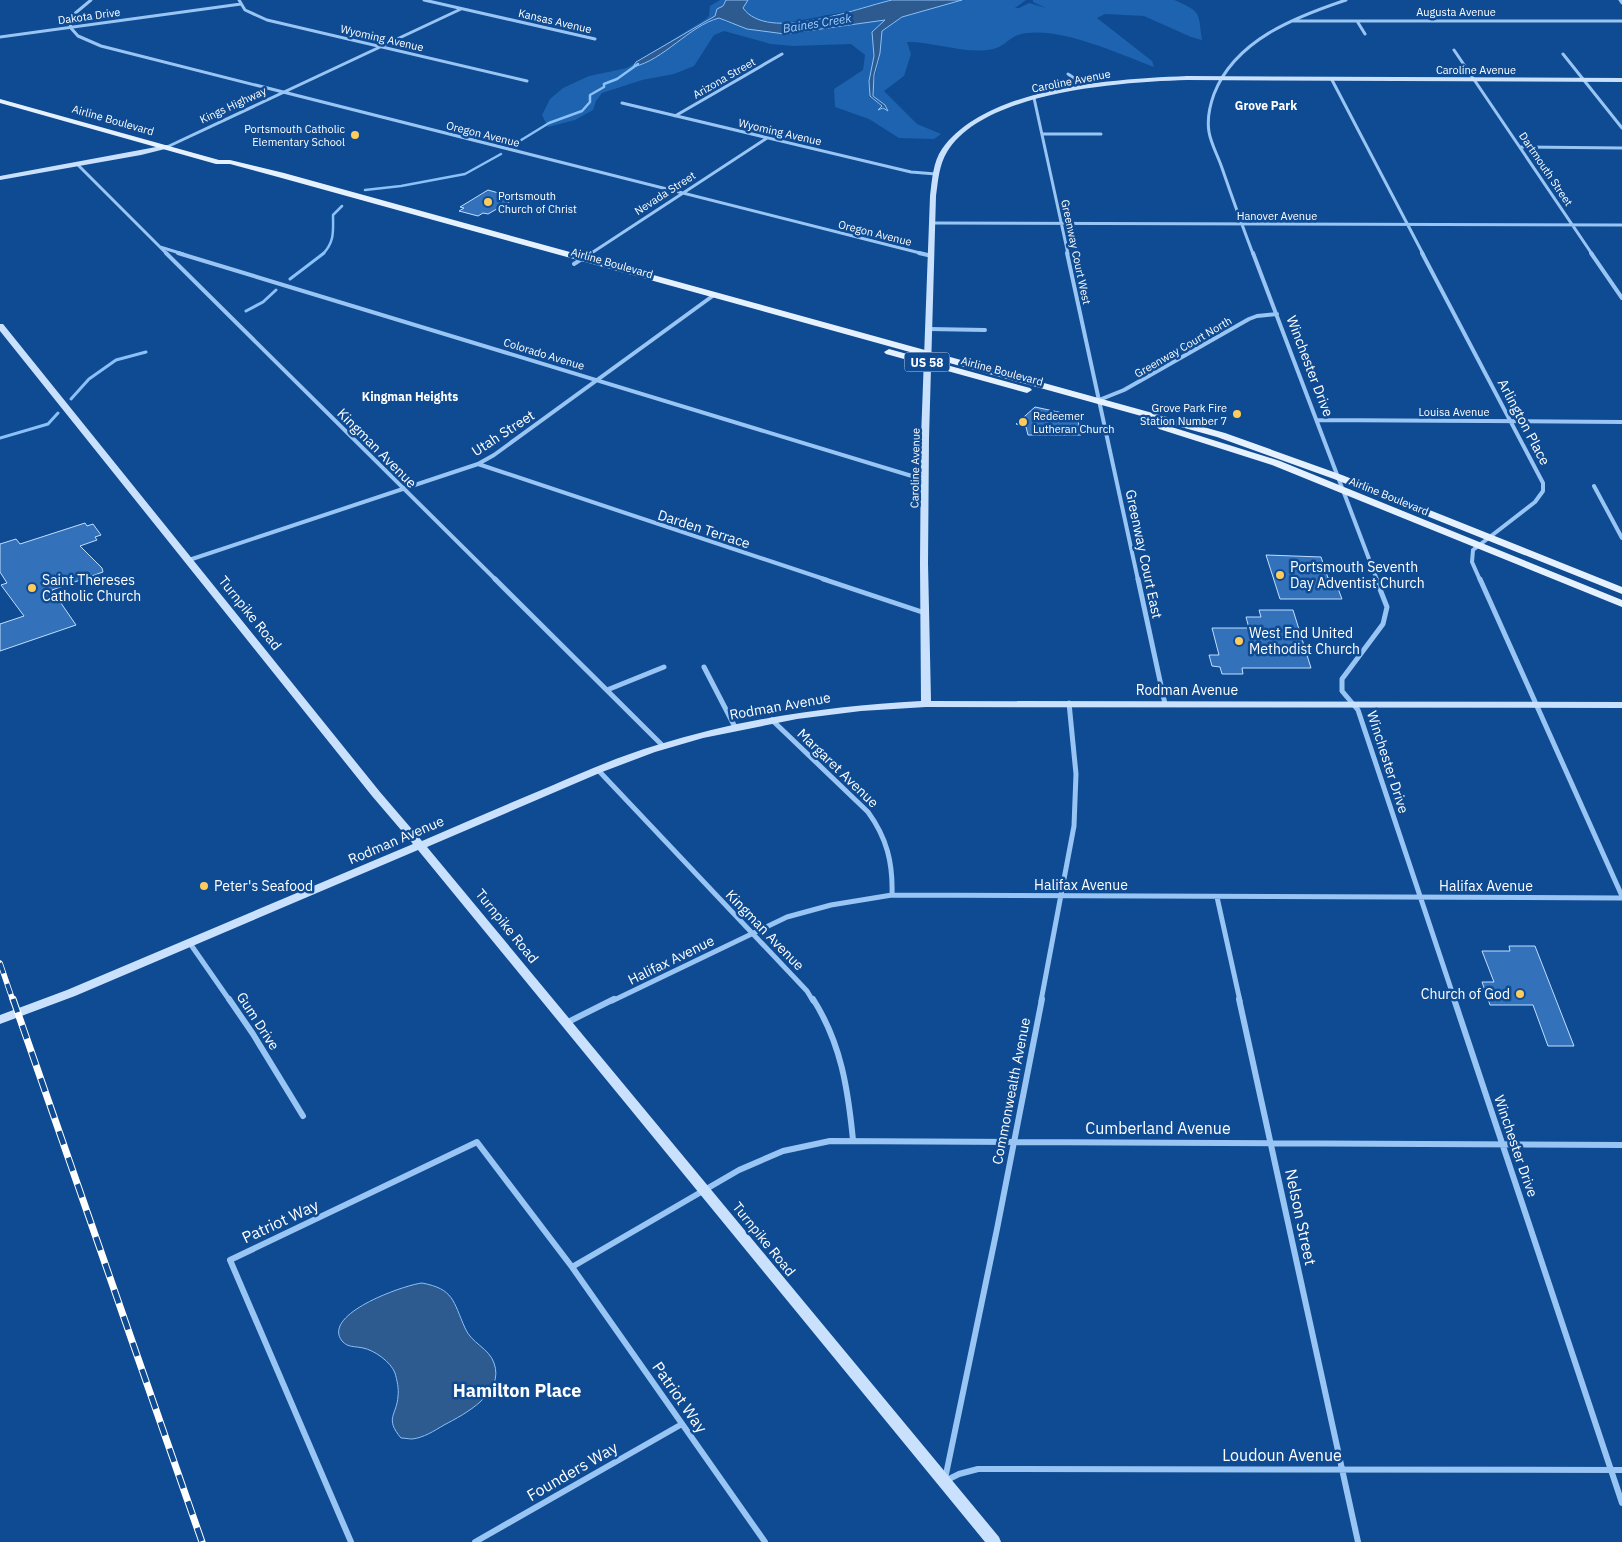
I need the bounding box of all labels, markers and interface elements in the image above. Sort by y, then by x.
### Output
street label: Dakota Drive [57,5,121,27]
street label: Augusta Avenue [1416,5,1496,19]
street label: Kansas Avenue [517,6,593,36]
water label: Baines Creek [782,10,853,36]
street label: Wyoming Avenue [339,22,425,54]
street label: Arizona Street [690,54,758,102]
street label: Caroline Avenue [1436,63,1516,77]
street label: Caroline Avenue [1030,66,1112,96]
street label: Kings Highway [197,83,269,127]
district label: Grove Park [1235,98,1297,113]
street label: Airline Boulevard [70,102,156,138]
street label: Wyoming Avenue [737,116,823,148]
street label: Oregon Avenue [445,118,521,150]
place label: Portsmouth Catholic Elementary School [244,122,345,149]
marker: Portsmouth Catholic Elementary School [349,129,361,141]
street label: Dartmouth Street [1516,129,1576,209]
street label: Nevada Street [632,168,698,218]
place label: Portsmouth Church of Christ [498,189,577,216]
marker: Portsmouth Church of Christ [482,196,494,208]
street label: Greenway Court West [1058,198,1094,306]
street label: Hanover Avenue [1237,209,1317,223]
street label: Oregon Avenue [837,217,913,249]
street label: Airline Boulevard [569,245,655,281]
street label: Greenway Court North [1132,313,1234,381]
street label: Winchester Drive [1282,313,1338,419]
street label: Colorado Avenue [502,335,586,373]
road number: US 58 [904,352,950,372]
street label: Airline Boulevard [959,353,1045,389]
street label: Arlington Place [1494,376,1554,468]
district label: Kingman Heights [362,389,458,404]
place label: Grove Park Fire Station Number 7 [1140,401,1227,428]
street label: Kingman Avenue [333,404,421,492]
street label: Louisa Avenue [1418,405,1490,419]
street label: Utah Street [468,406,538,460]
marker: Grove Park Fire Station Number 7 [1231,408,1243,420]
place label: Redeemer Lutheran Church [1033,409,1115,436]
marker: Redeemer Lutheran Church [1017,416,1029,428]
street label: Caroline Avenue [907,428,923,508]
street label: Airline Boulevard [1347,474,1431,518]
street label: Greenway Court East [1122,488,1166,620]
street label: Darden Terrace [656,506,753,553]
place label: Portsmouth Seventh Day Adventist Church [1290,558,1425,592]
marker: Portsmouth Seventh Day Adventist Church [1274,569,1286,581]
place label: Saint Thereses Catholic Church [42,571,141,605]
street label: Turnpike Road [215,572,285,654]
marker: Saint Thereses Catholic Church [26,582,38,594]
place label: West End United Methodist Church [1249,624,1360,658]
marker: West End United Methodist Church [1233,635,1245,647]
street label: Rodman Avenue [1136,681,1239,699]
street label: Rodman Avenue [728,688,832,724]
street label: Winchester Drive [1363,708,1413,816]
street label: Margaret Avenue [794,725,883,812]
street label: Rodman Avenue [345,812,447,868]
street label: Halifax Avenue [1034,876,1128,894]
place label: Peter's Seafood [214,877,313,895]
street label: Halifax Avenue [1439,877,1533,895]
marker: Peter's Seafood [198,880,210,892]
street label: Turnpike Road [472,885,542,967]
street label: Kingman Avenue [722,886,808,974]
street label: Halifax Avenue [625,931,717,989]
place label: Church of God [1421,985,1510,1003]
marker: Church of God [1514,988,1526,1000]
street label: Gum Drive [233,989,284,1054]
street label: Commonwealth Avenue [988,1016,1034,1166]
street label: Winchester Drive [1490,1093,1542,1200]
street label: Cumberland Avenue [1085,1118,1231,1138]
street label: Nelson Street [1281,1167,1321,1267]
street label: Patriot Way [238,1195,322,1247]
street label: Turnpike Road [729,1198,799,1280]
street label: Patriot Way [648,1357,712,1437]
district label: Hamilton Place [453,1379,581,1402]
street label: Founders Way [523,1437,621,1505]
street label: Loudoun Avenue [1222,1445,1342,1465]

